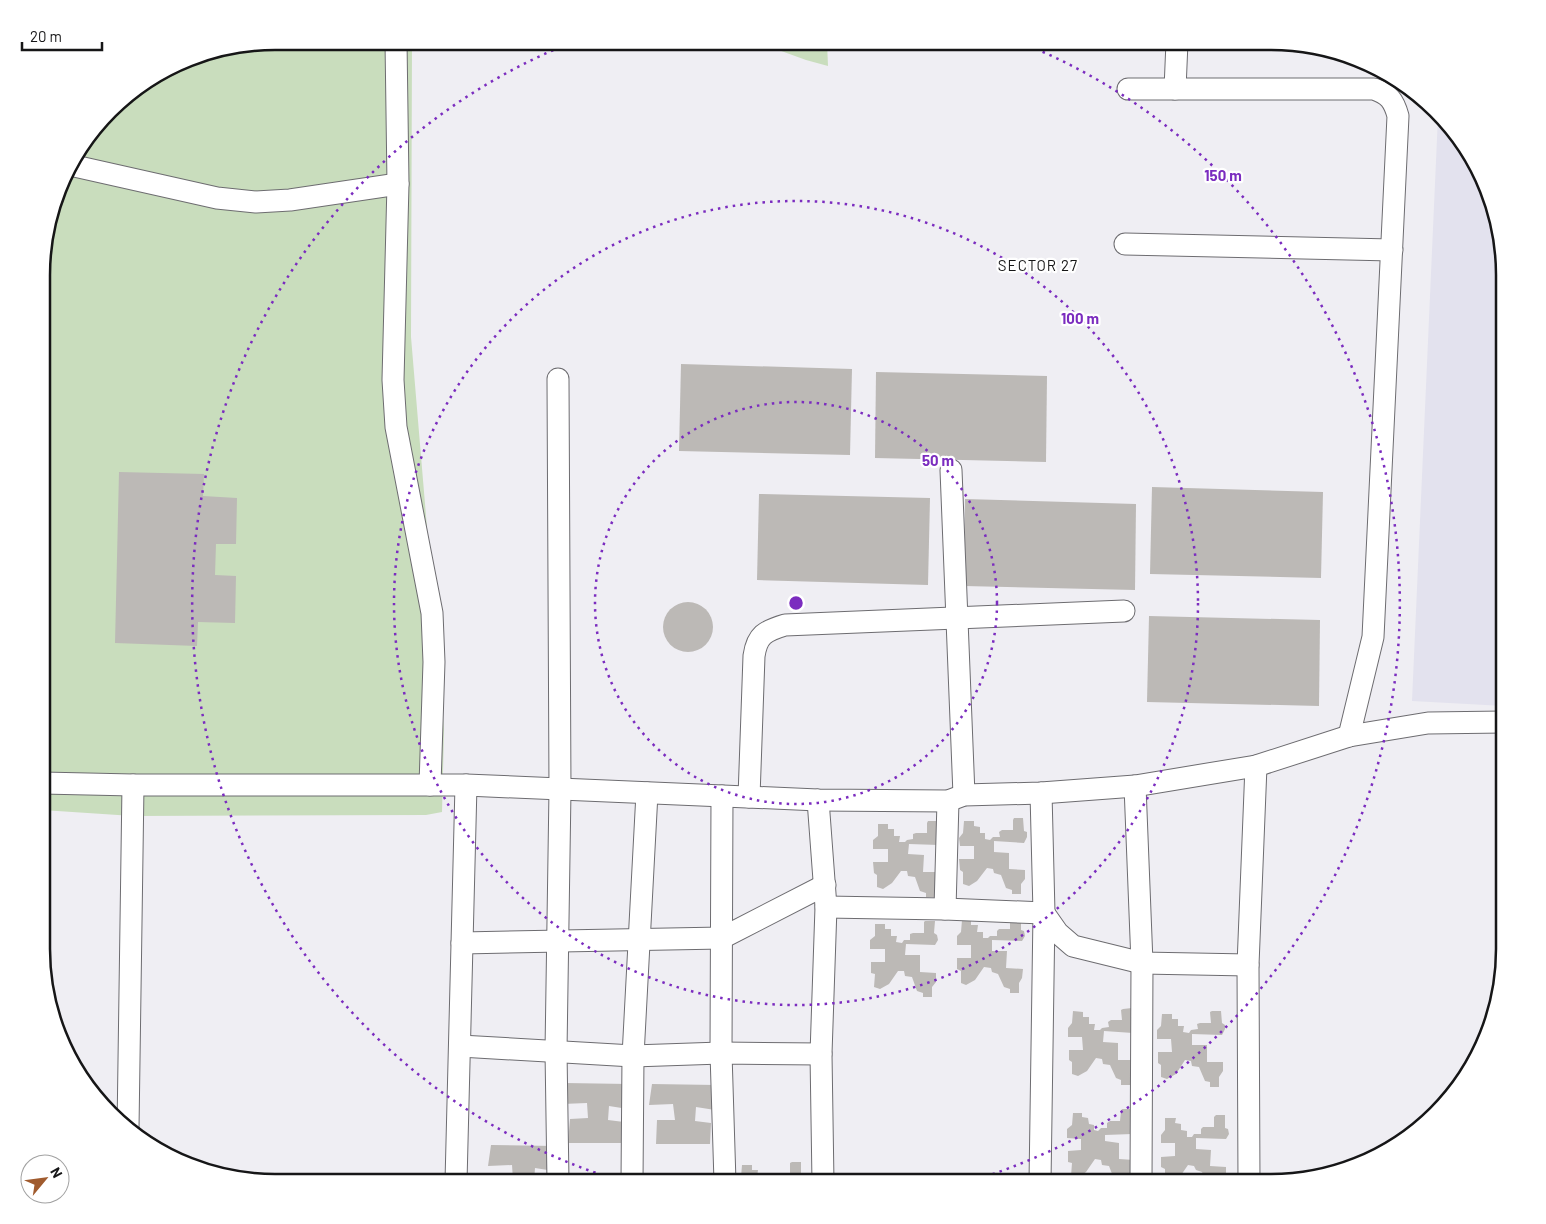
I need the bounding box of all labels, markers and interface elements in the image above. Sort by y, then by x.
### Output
scale bar [22,20,102,52]
text: 20 m [30,27,62,45]
text: 150 m [1204,166,1242,184]
district label: SECTOR 27 [998,256,1078,274]
text: 100 m [1061,309,1099,327]
text: 50 m [922,451,954,469]
centre of rings [787,594,805,612]
north arrow [20,1154,70,1204]
text: N [47,1164,66,1181]

